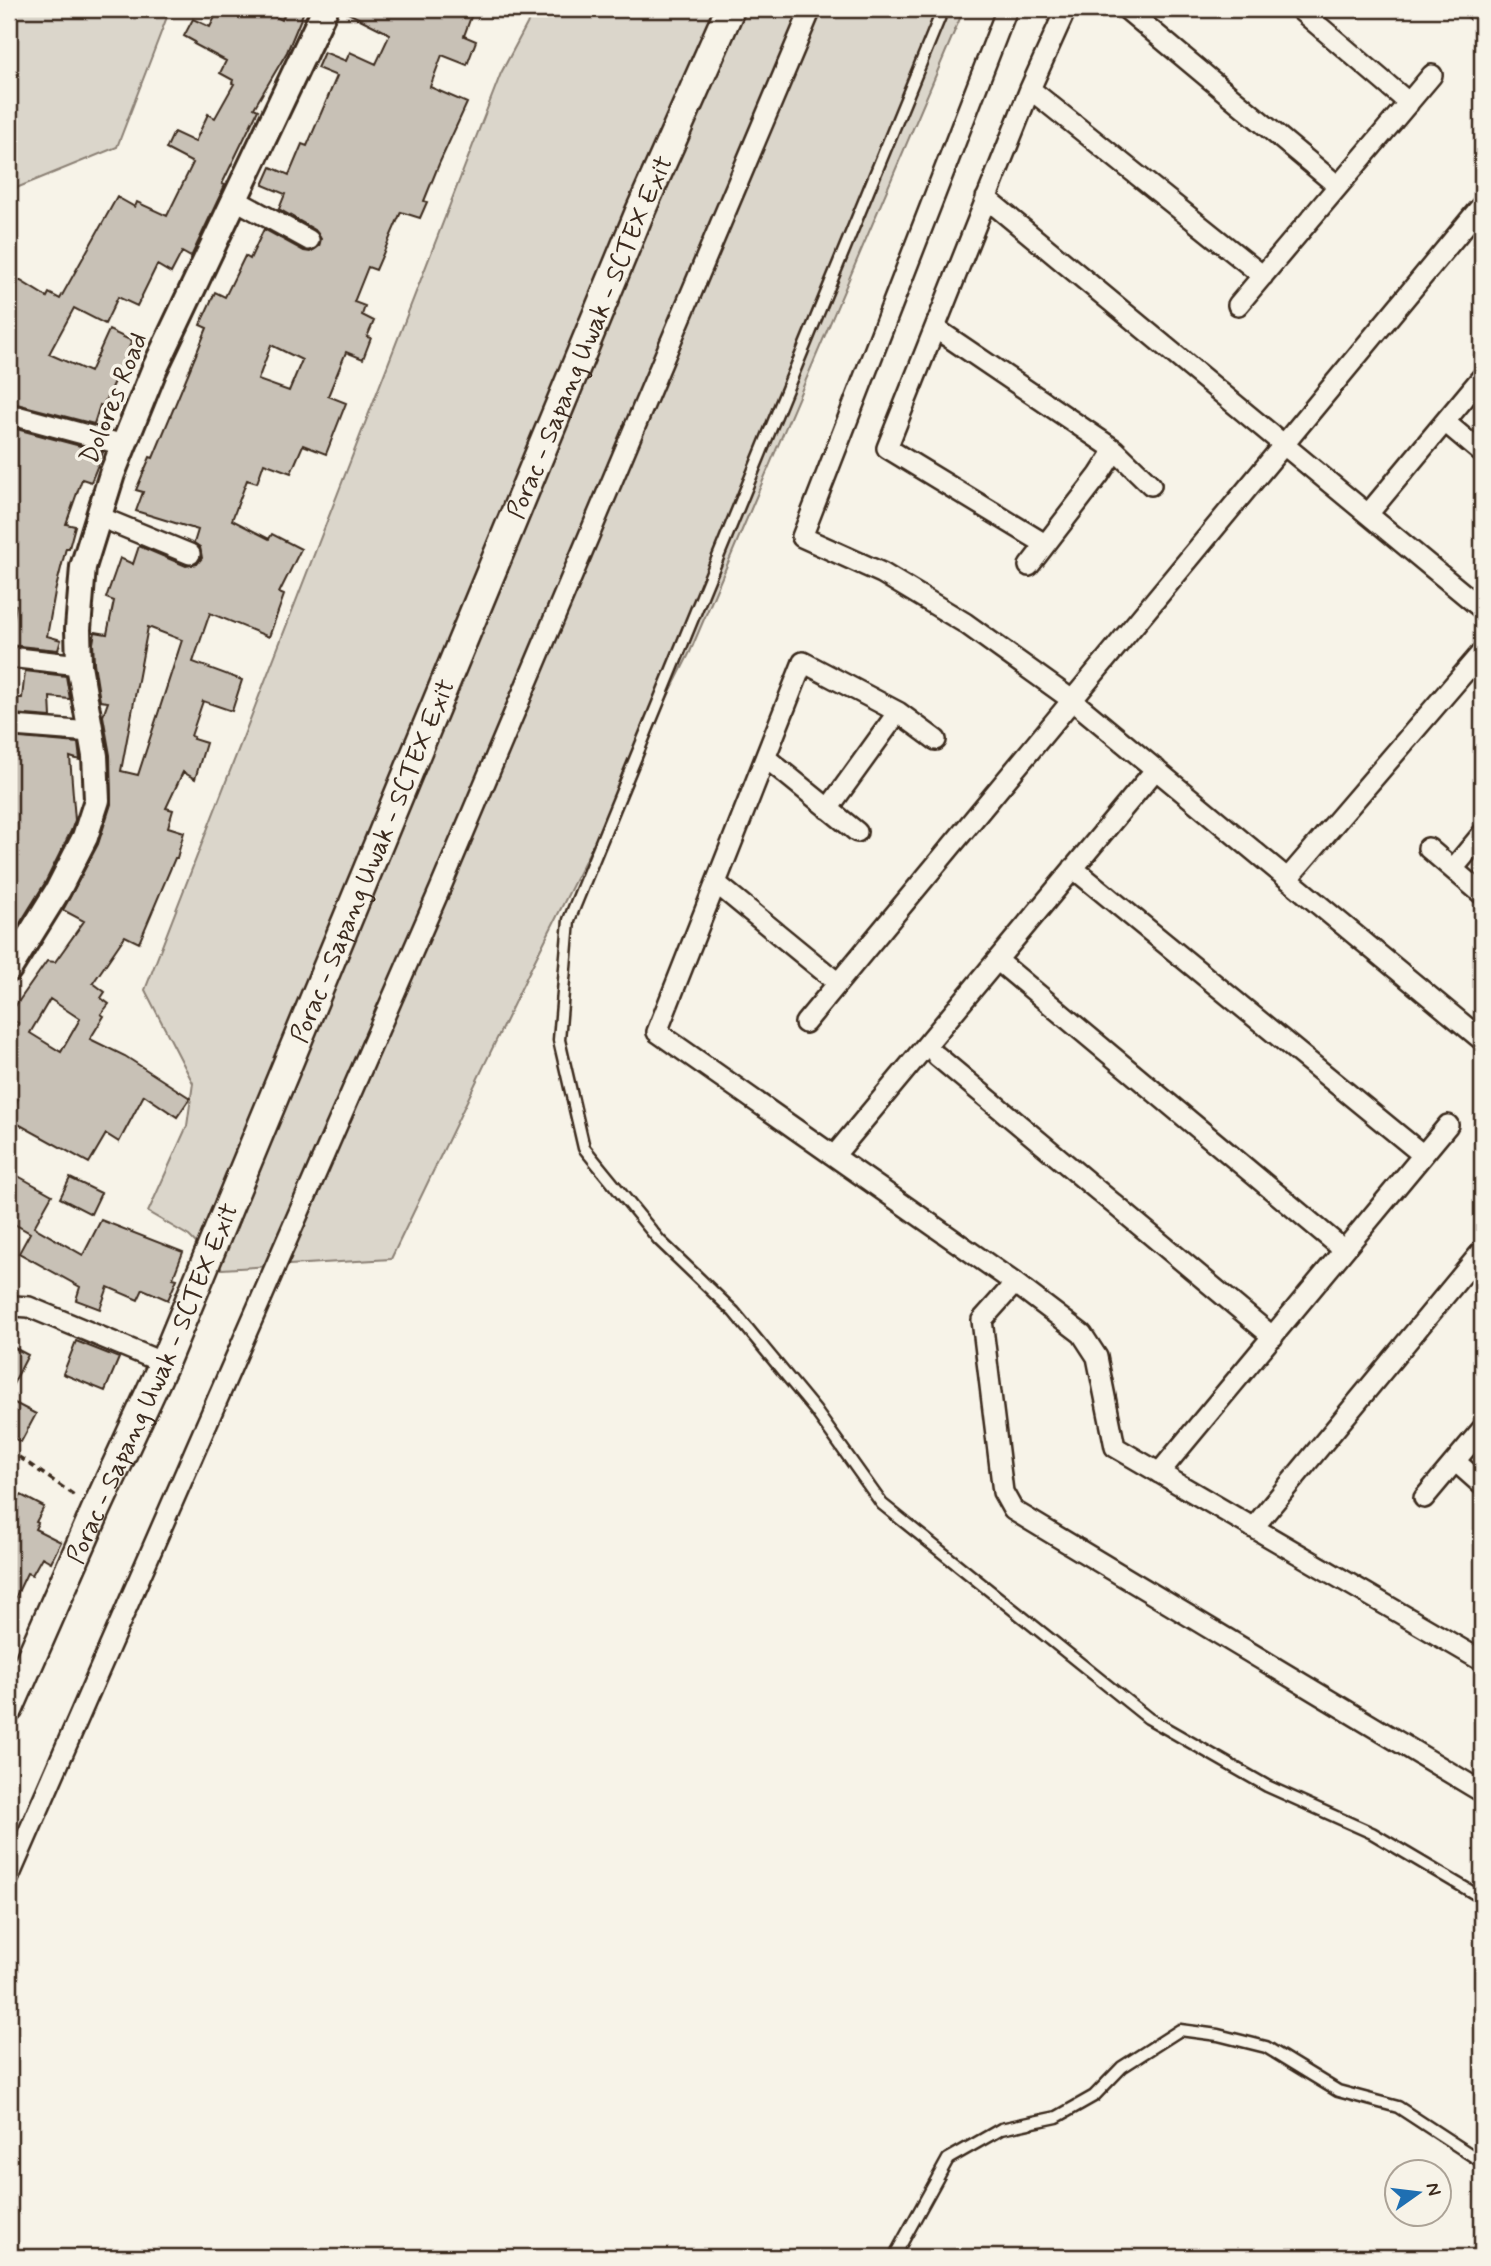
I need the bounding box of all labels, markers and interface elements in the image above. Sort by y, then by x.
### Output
street label: Porac - Sapang Uwak - SCTEX Exit [500,151,682,524]
street label: Dolores Road [73,328,157,470]
street label: Porac - Sapang Uwak - SCTEX Exit [283,674,464,1048]
street label: Porac - Sapang Uwak - SCTEX Exit [60,1198,247,1569]
north arrow [1382,2158,1452,2228]
text: N [1419,2180,1447,2198]

